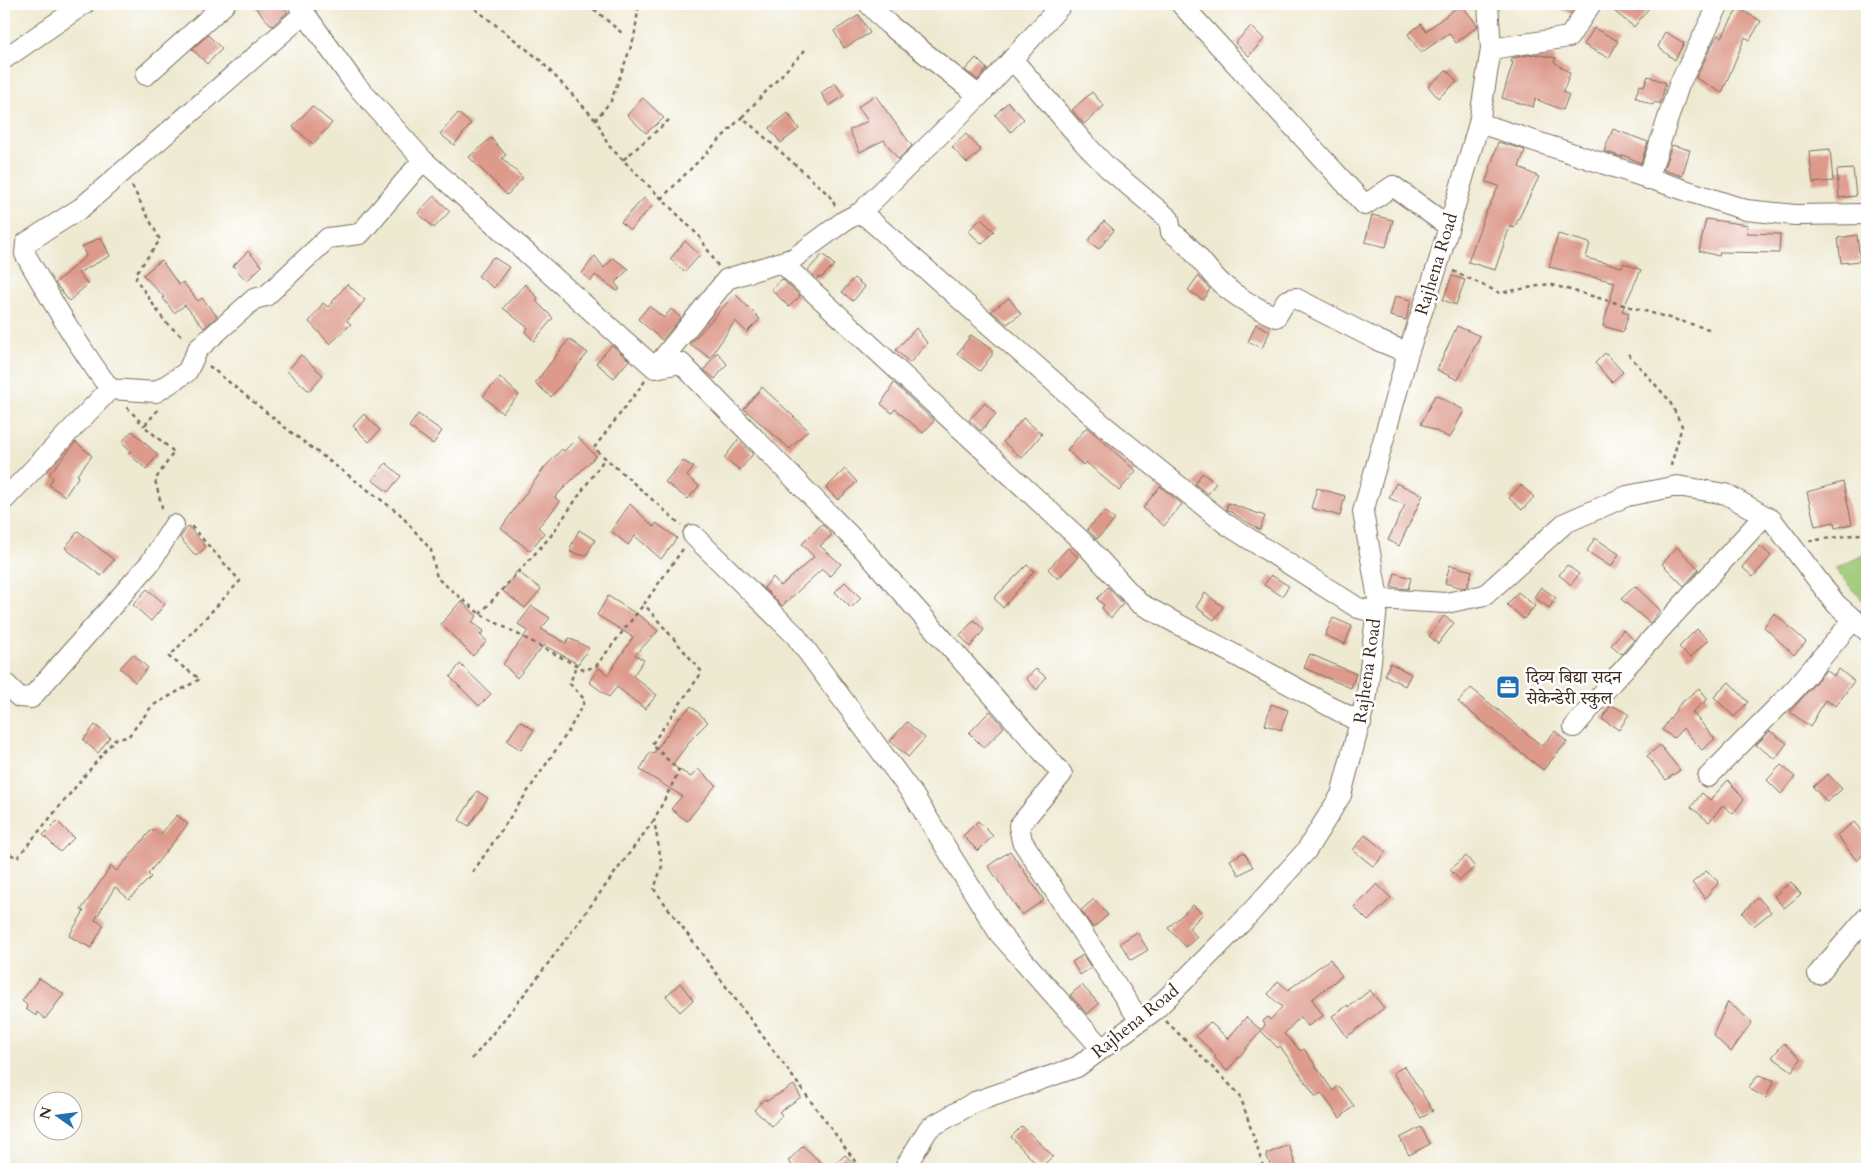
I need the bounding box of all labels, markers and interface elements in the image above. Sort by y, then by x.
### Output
street label: Rajhena Road [1409,210,1464,318]
street label: Rajhena Road [1348,617,1387,725]
place label: दिव्य बिद्या सदन सेकेन्डेरी स्कुल [1525,665,1622,711]
office icon: दिव्य बिद्या सदन सेकेन्डेरी स्कुल [1495,674,1521,700]
street label: Rajhena Road [1086,978,1185,1064]
north arrow [32,1090,82,1140]
text: N [35,1105,57,1121]

